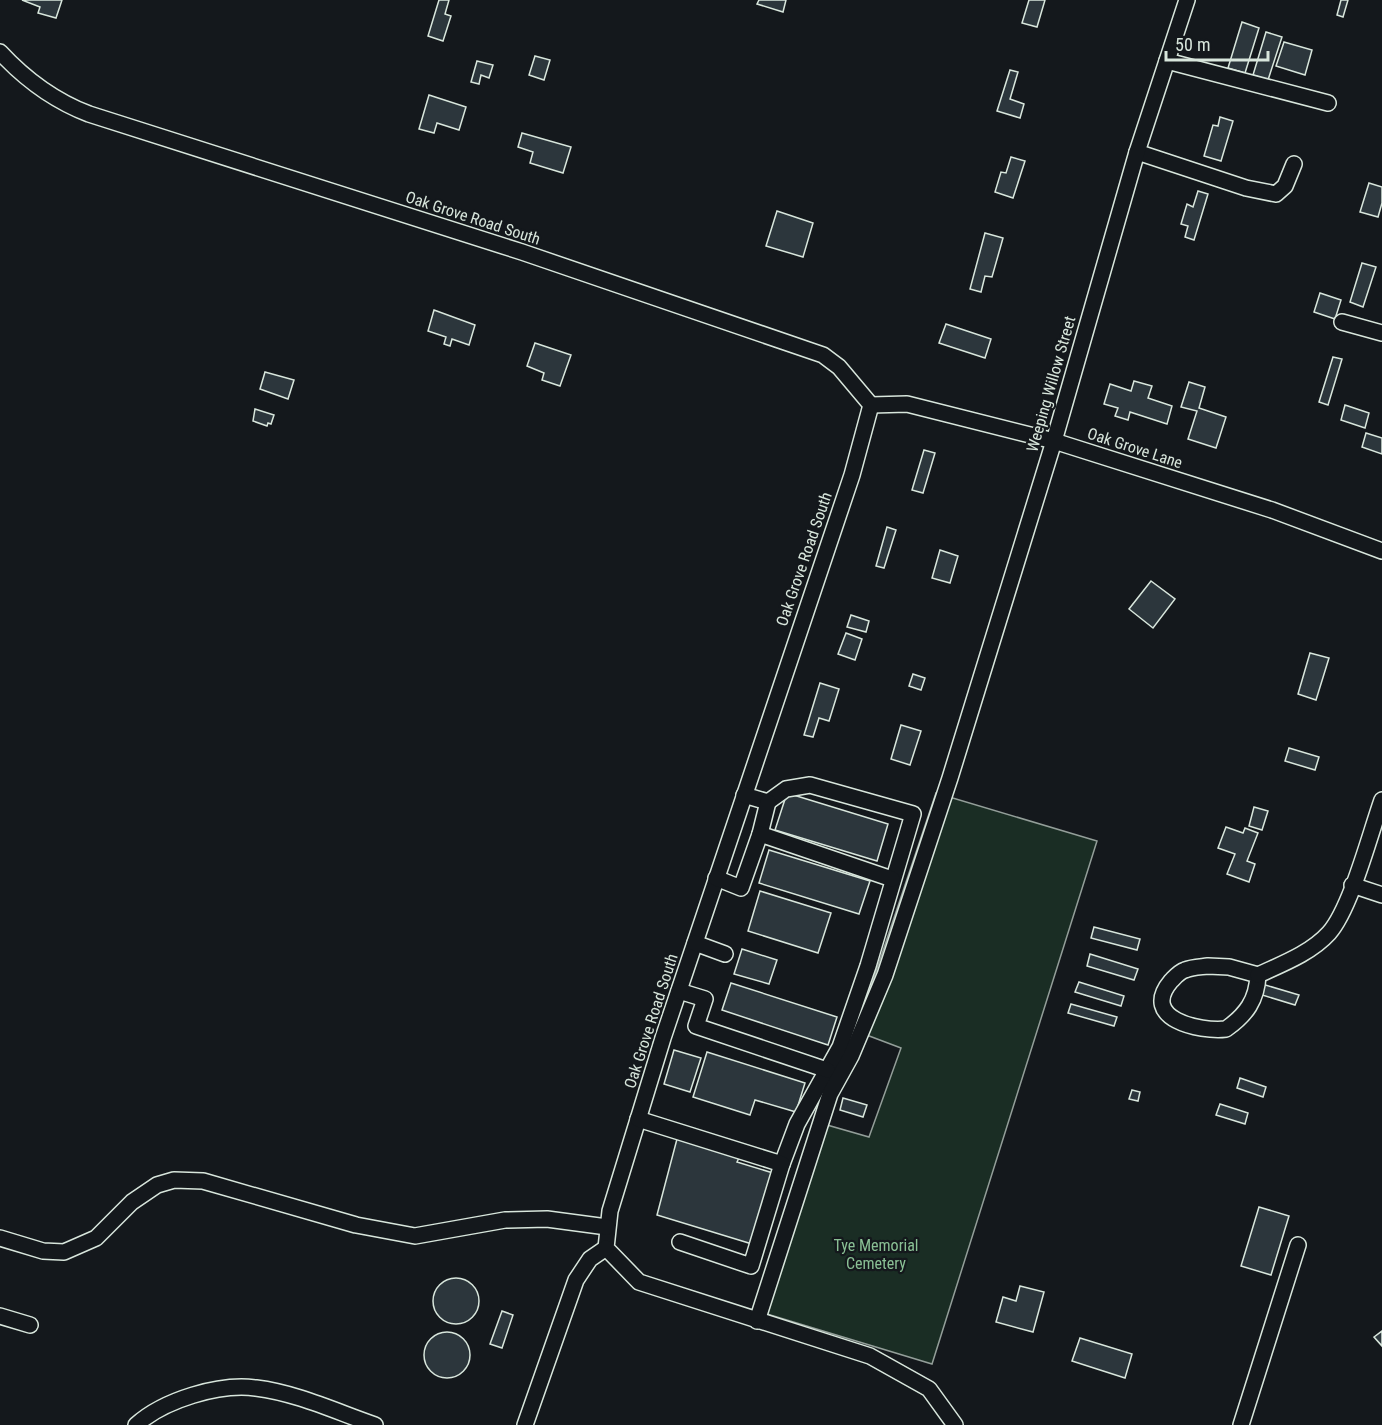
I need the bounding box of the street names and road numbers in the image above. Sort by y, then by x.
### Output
street label: Oak Grove Road South [403,187,543,249]
street label: Weeping Willow Street [1022,314,1080,454]
street label: Oak Grove Lane [1085,424,1185,472]
street label: Oak Grove Road South [772,489,836,629]
street label: Oak Grove Road South [620,951,682,1091]

